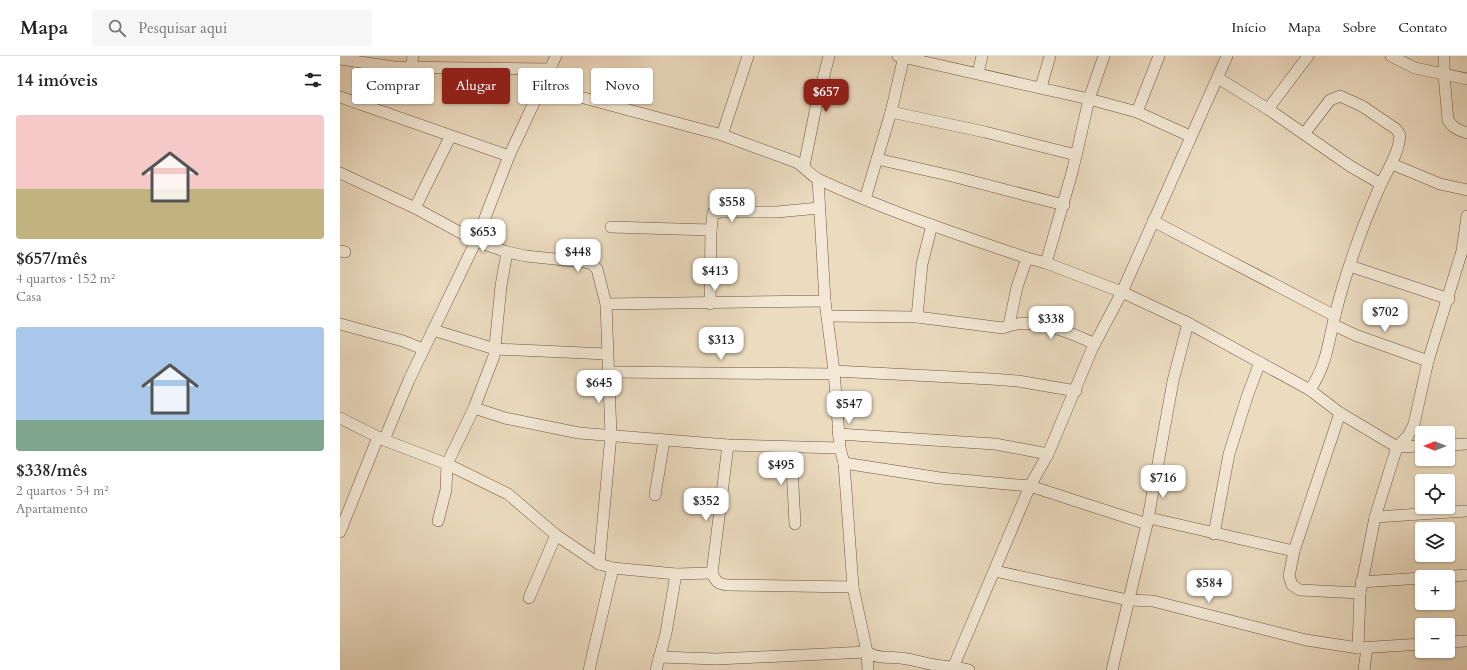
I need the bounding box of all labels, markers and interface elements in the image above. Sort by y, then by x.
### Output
search box [92,10,372,46]
text: Mapa [20,15,68,41]
icon: search [106,17,128,39]
text: Pesquisar aqui [138,18,227,38]
text: Início [1231,18,1266,37]
text: Mapa [1288,18,1321,37]
text: Sobre [1343,18,1376,37]
text: Contato [1398,18,1447,37]
chip: Comprar [352,68,434,104]
chip: Alugar [442,68,510,104]
chip: Filtros [518,68,583,104]
chip: Novo [591,68,653,104]
text: 14 imóveis [16,69,98,92]
icon: filters [302,69,324,91]
pin: $657 [802,79,850,113]
text: $657 [813,83,839,101]
icon: home [134,141,206,213]
pin: $558 [708,189,756,223]
text: $558 [719,193,745,211]
pin: $653 [459,219,507,253]
text: $653 [470,223,496,241]
pin: $448 [554,239,602,273]
text: $448 [565,243,591,261]
text: $657/mês [16,247,87,270]
pin: $413 [691,258,739,292]
text: $413 [702,262,728,280]
text: 4 quartos · 152 m² [16,270,115,288]
text: Casa [16,288,42,306]
pin: $702 [1361,299,1409,333]
text: $702 [1372,303,1398,321]
pin: $338 [1027,306,1075,340]
text: $338 [1038,310,1064,328]
pin: $313 [697,327,745,361]
text: $313 [708,331,734,349]
icon: home [134,353,206,425]
pin: $645 [575,370,623,404]
text: $645 [586,374,612,392]
pin: $547 [825,391,873,425]
text: $547 [836,395,862,413]
north arrow [1415,426,1455,466]
map controls [1415,426,1455,658]
pin: $495 [757,452,805,486]
text: $495 [768,456,794,474]
text: $338/mês [16,459,87,482]
pin: $716 [1139,465,1187,499]
text: $716 [1150,469,1176,487]
button: locate [1415,474,1455,514]
text: 2 quartos · 54 m² [16,482,109,500]
pin: $352 [682,488,730,522]
text: $352 [693,492,719,510]
text: Apartamento [16,500,88,518]
button: layers [1415,522,1455,562]
pin: $584 [1185,570,1233,604]
button: + [1415,570,1455,610]
text: $584 [1196,574,1222,592]
button: − [1415,618,1455,658]

